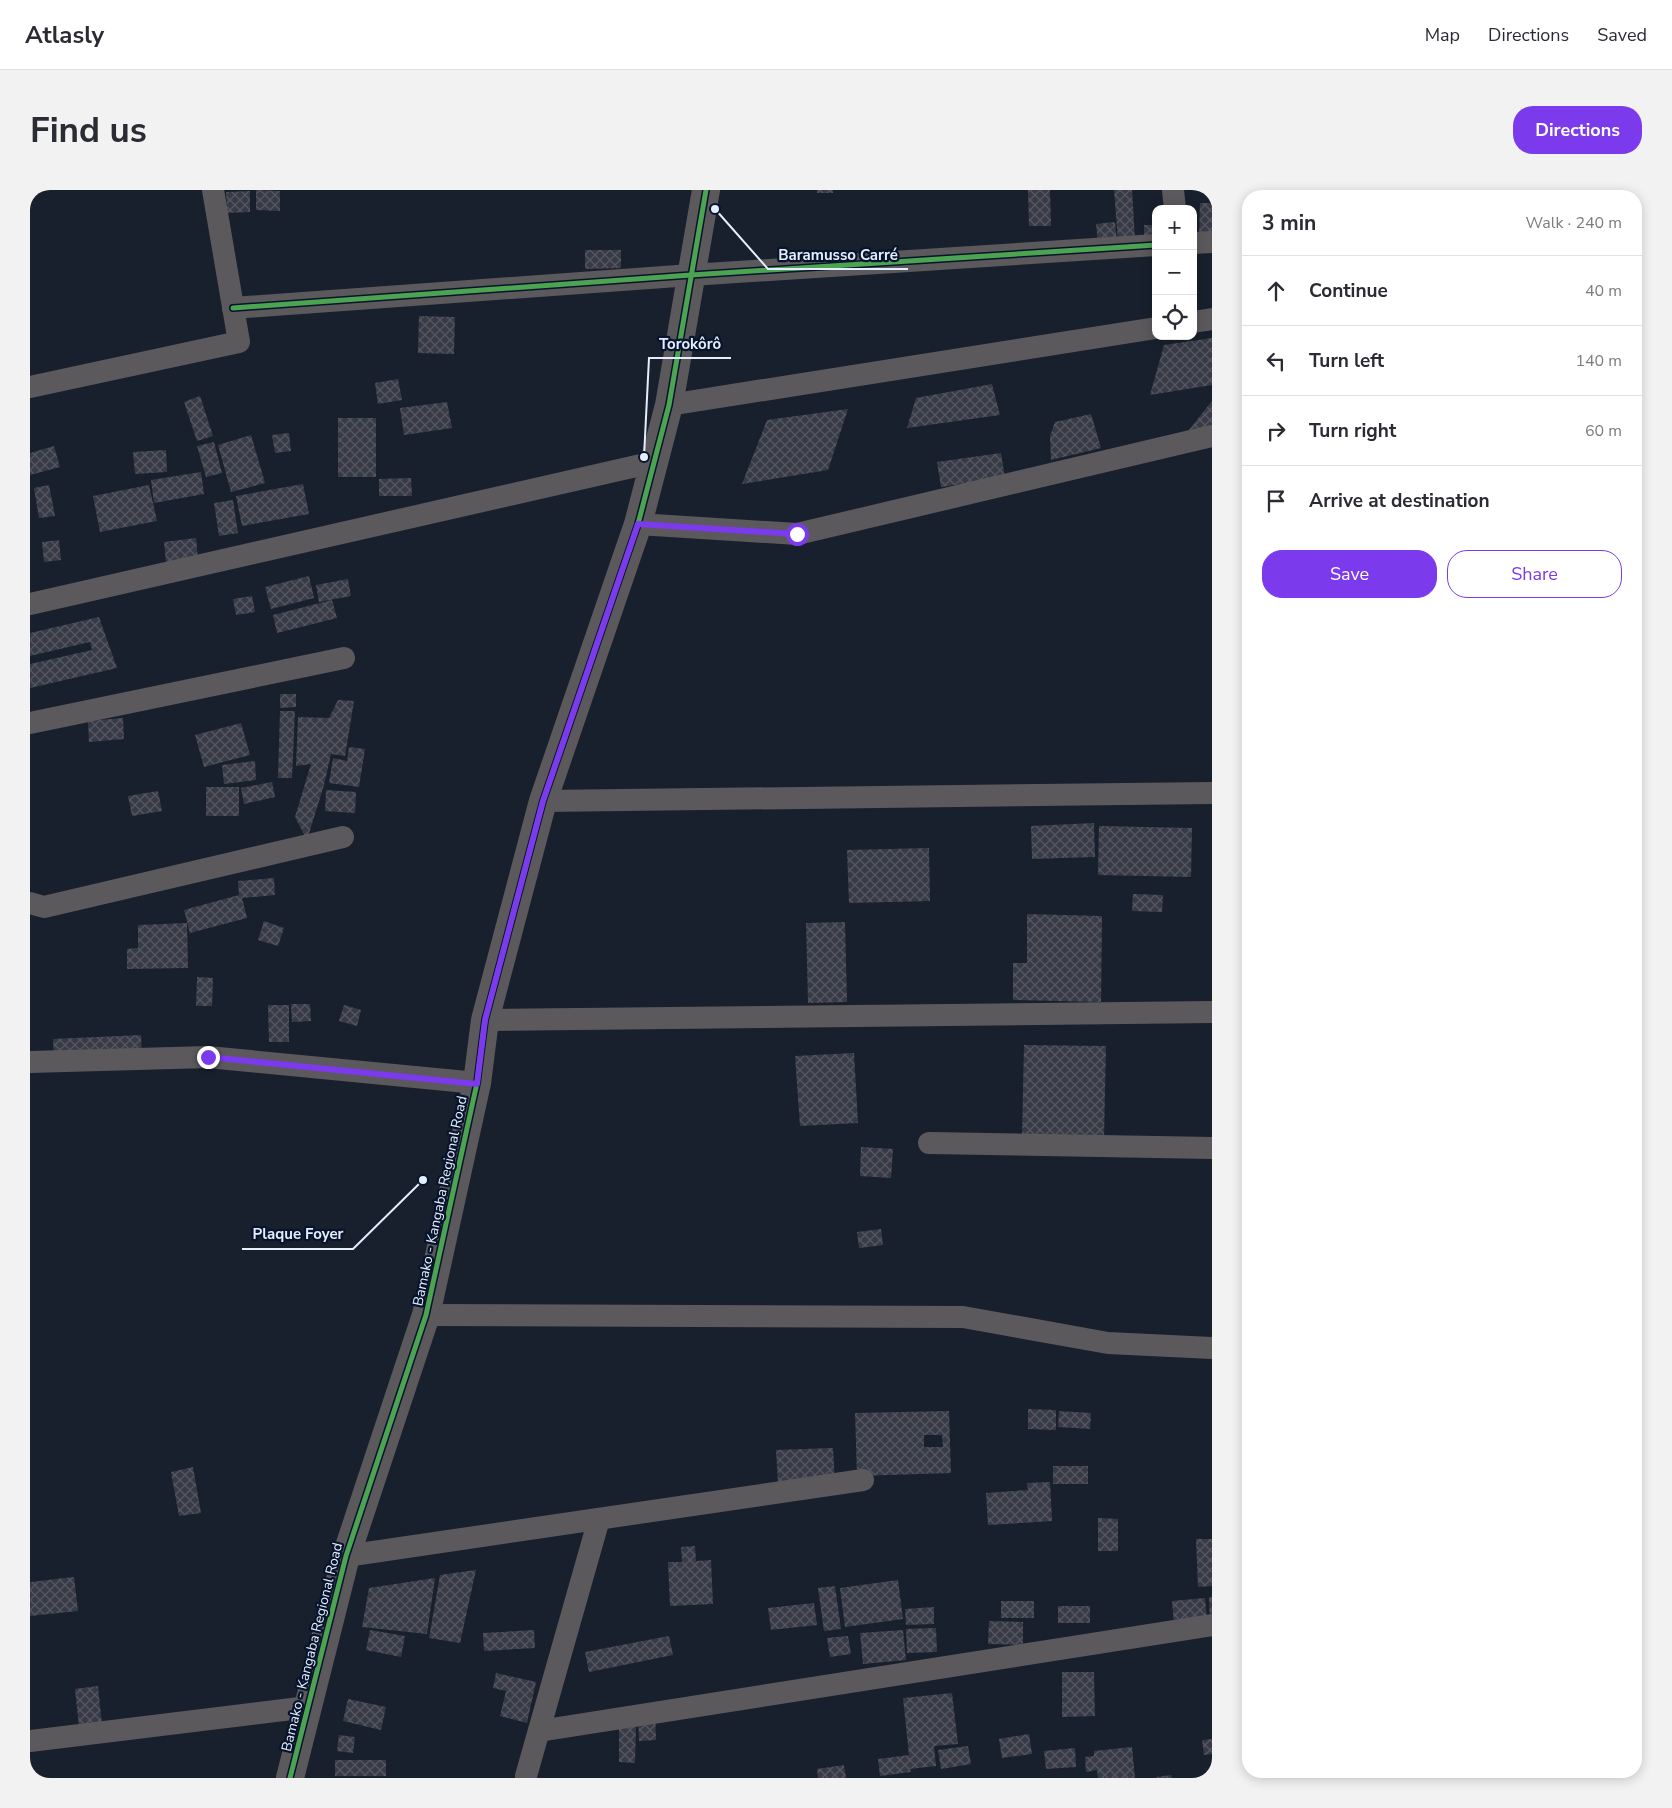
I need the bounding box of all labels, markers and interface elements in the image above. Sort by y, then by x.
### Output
text: Atlasly [25,19,104,51]
text: Map [1425,23,1460,47]
text: Directions [1488,23,1569,47]
text: Saved [1597,23,1647,47]
button: Directions [1513,106,1642,154]
text: Find us [30,107,147,154]
map controls [1152,205,1197,340]
button: + [1152,205,1197,250]
text: 3 min [1262,209,1316,237]
text: Walk · 240 m [1526,212,1622,234]
callout: Baramusso Carré [768,239,908,269]
text: Baramusso Carré [778,245,898,265]
button: − [1152,250,1197,295]
icon: ahead [1262,277,1290,305]
text: Continue [1309,278,1388,304]
text: 40 m [1585,280,1622,302]
button: locate [1152,295,1197,340]
callout: Torokôrô [649,328,731,358]
text: Torokôrô [659,334,721,354]
icon: left [1262,347,1290,375]
text: Turn left [1309,348,1384,374]
text: 140 m [1575,350,1622,372]
icon: right [1262,417,1290,445]
text: Turn right [1309,418,1396,444]
text: 60 m [1585,420,1622,442]
icon: arrive [1262,487,1290,515]
text: Arrive at destination [1309,488,1490,514]
route start [786,523,809,546]
button: Save [1262,550,1437,598]
button: Share [1447,550,1622,598]
route end [197,1046,220,1069]
street label: Bamako - Kangaba Regional Road [408,1094,472,1308]
callout: Plaque Foyer [242,1219,353,1249]
text: Plaque Foyer [252,1224,344,1244]
street label: Bamako - Kangaba Regional Road [277,1541,347,1753]

